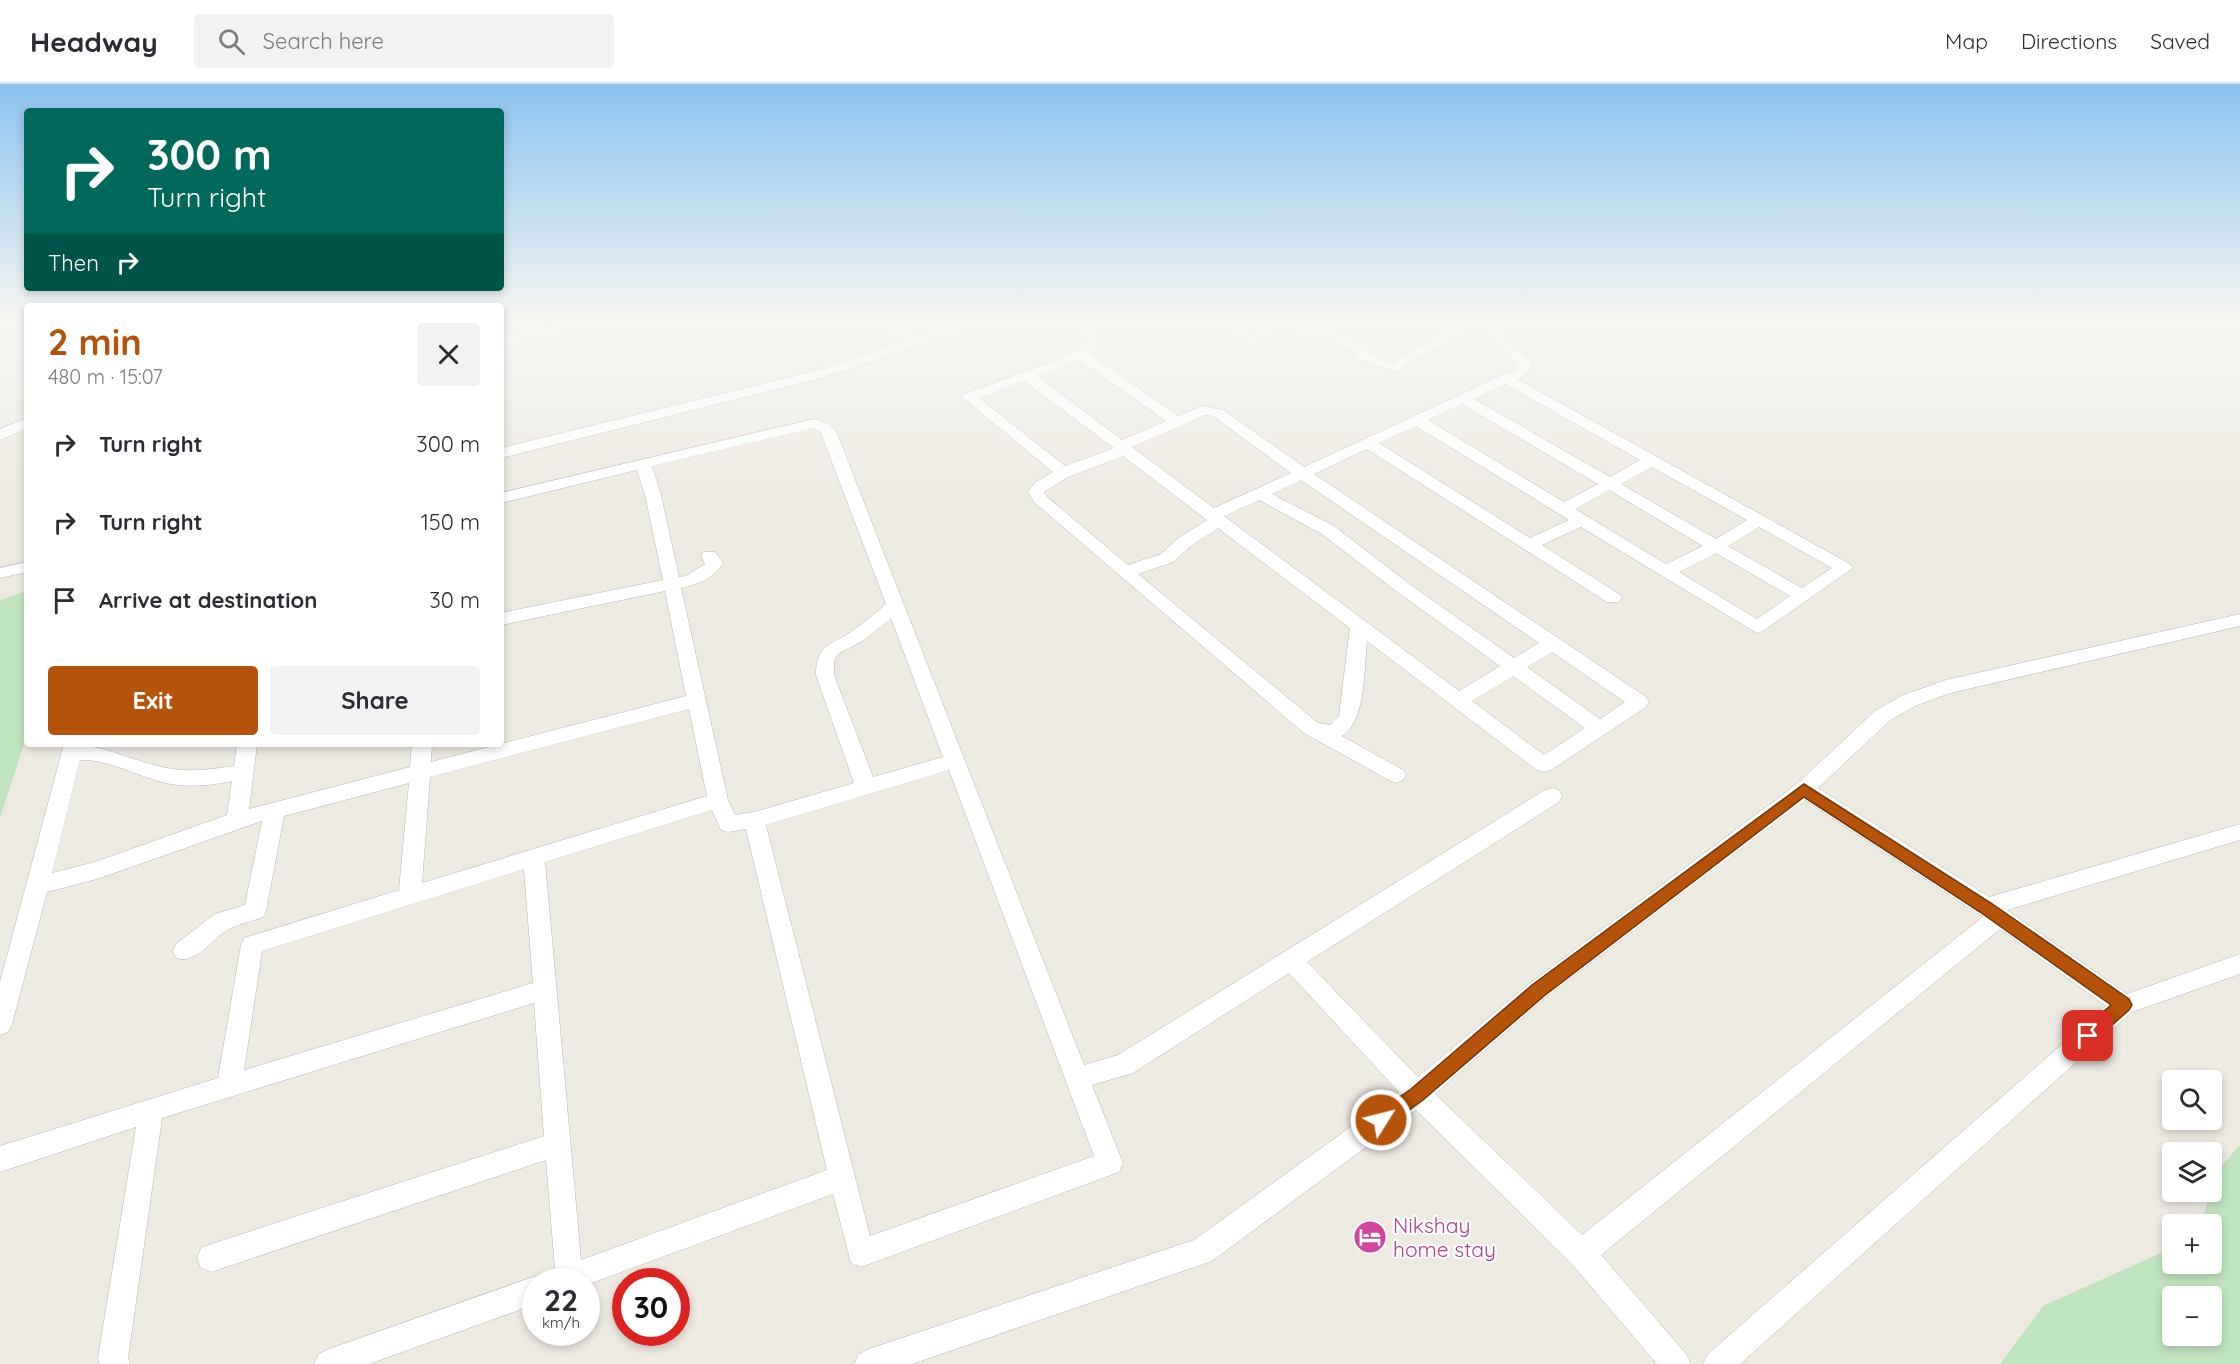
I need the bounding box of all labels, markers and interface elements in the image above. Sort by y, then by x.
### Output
search box [194,14,614,68]
text: Headway [30,24,158,59]
icon: search [215,25,248,58]
text: Search here [263,27,384,55]
text: Map [1945,28,1988,54]
text: Directions [2021,28,2117,54]
text: Saved [2150,28,2210,54]
text: 300 m [147,128,272,181]
icon: right [48,132,126,210]
text: Turn right [147,180,266,214]
icon: right [111,246,144,279]
text: Then [48,249,99,277]
text: 2 min [48,319,142,364]
button: close [417,323,480,386]
text: 480 m · 15:07 [48,364,163,389]
icon: right [48,428,81,461]
text: Turn right [99,430,203,458]
text: 300 m [416,430,480,458]
icon: right [48,506,81,539]
text: Turn right [99,508,203,536]
text: 150 m [421,508,480,536]
icon: arrive [48,584,81,617]
text: Arrive at destination [99,586,317,614]
text: 30 m [429,586,480,614]
button: Exit [48,666,258,735]
button: Share [270,666,480,735]
pin [2062,1010,2113,1061]
icon: arrive [2071,1019,2104,1052]
map controls [2162,1070,2222,1346]
button: search [2162,1070,2222,1130]
position arrow [1349,1088,1413,1152]
button: layers [2162,1142,2222,1202]
place label: Nikshay home stay [1393,1212,1496,1262]
button: + [2162,1214,2222,1274]
hotel icon: Nikshay home stay [1352,1219,1388,1255]
speed limit sign: 30 [612,1268,690,1346]
text: 22 [544,1281,578,1319]
button: − [2162,1286,2222,1346]
text: km/h [542,1313,580,1332]

